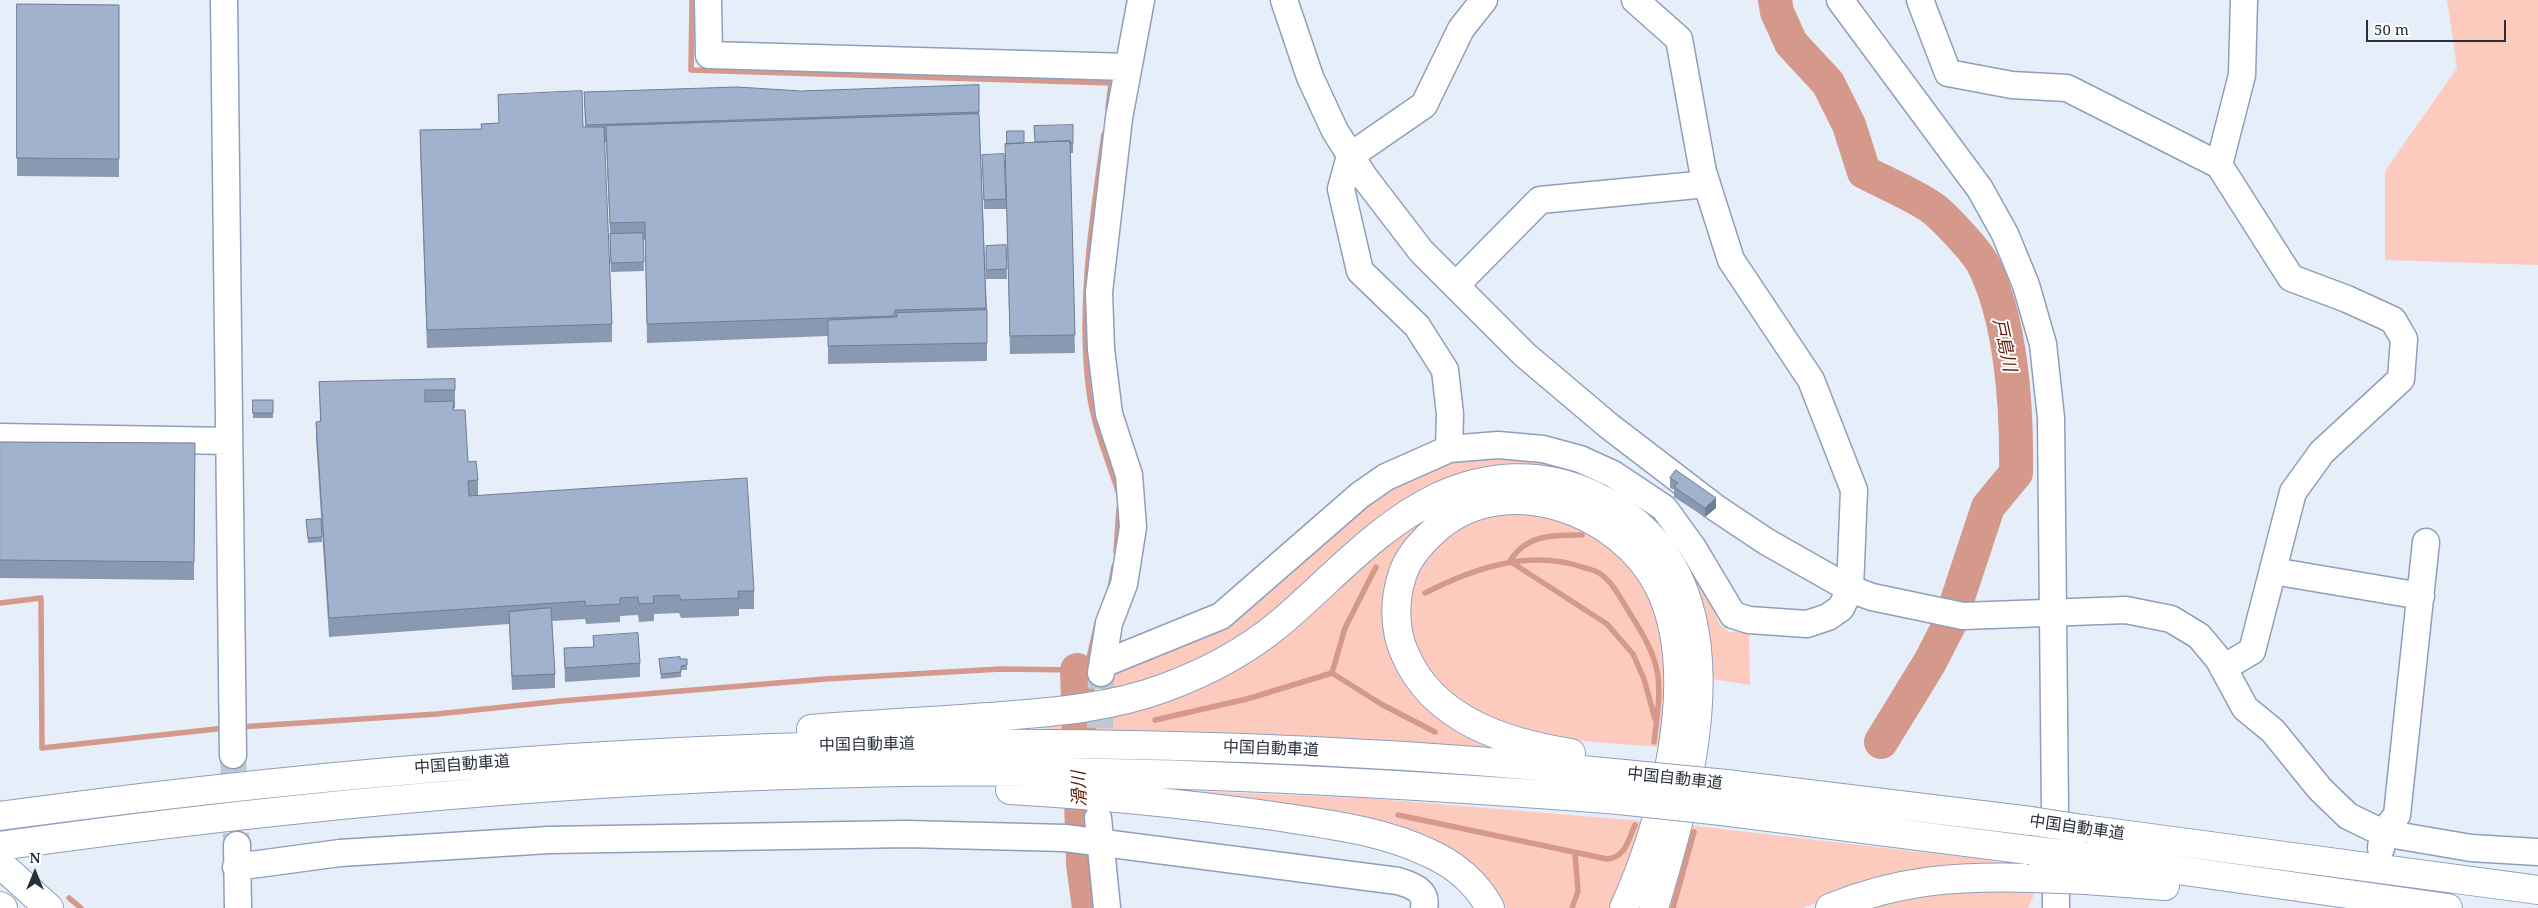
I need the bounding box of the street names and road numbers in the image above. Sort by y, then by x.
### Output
street label: 中国自動車道 [819,735,915,755]
street label: 中国自動車道 [1223,738,1319,760]
street label: 中国自動車道 [413,752,511,778]
street label: 中国自動車道 [1626,764,1724,794]
street label: 中国自動車道 [2028,812,2126,844]

